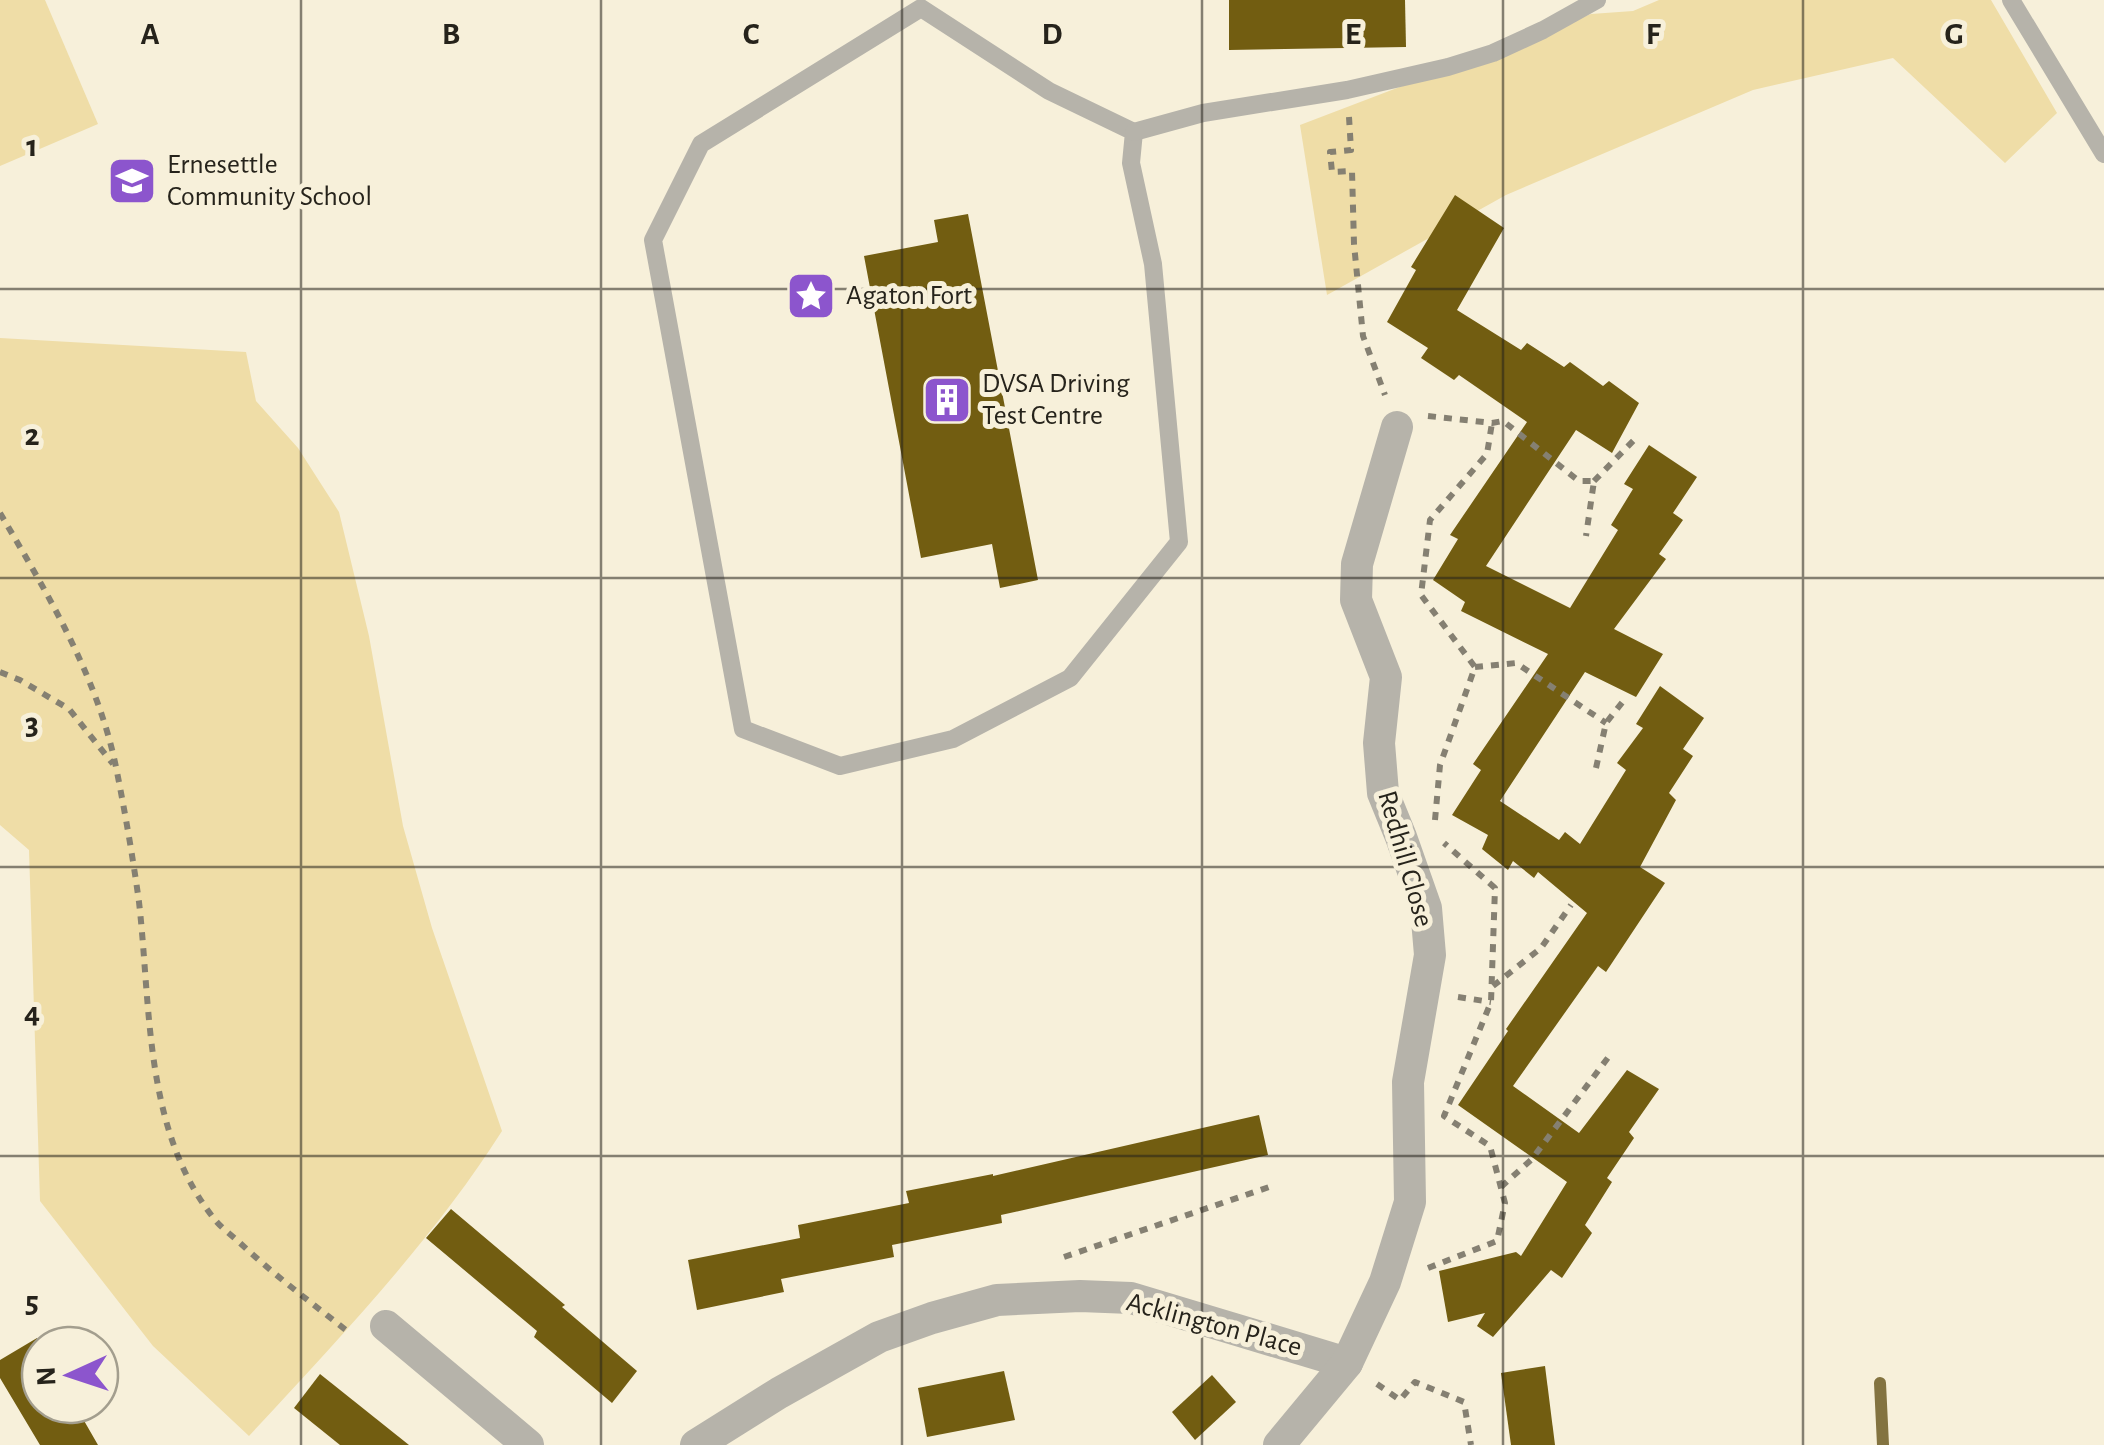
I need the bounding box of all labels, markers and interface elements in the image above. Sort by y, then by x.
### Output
text: A [140,18,160,50]
text: B [442,18,460,50]
text: C [743,18,760,50]
text: D [1042,18,1063,50]
text: E [1345,18,1361,50]
text: F [1646,18,1662,50]
text: G [1944,18,1964,50]
text: 1 [26,130,38,162]
place label: Ernesettle Community School [167,151,372,211]
school or university icon: Ernesettle Community School [106,155,158,207]
place icon: Agaton Fort [785,270,837,322]
place label: Agaton Fort [846,282,972,310]
place label: DVSA Driving Test Centre [982,370,1130,430]
building icon: DVSA Driving Test Centre [921,374,973,426]
text: 2 [24,419,40,451]
text: 3 [25,708,39,740]
street label: Redhill Close [1372,788,1438,930]
text: 4 [24,997,40,1029]
text: 5 [25,1286,39,1318]
street label: Acklington Place [1123,1288,1305,1362]
north arrow [20,1325,120,1425]
text: N [33,1366,62,1387]

